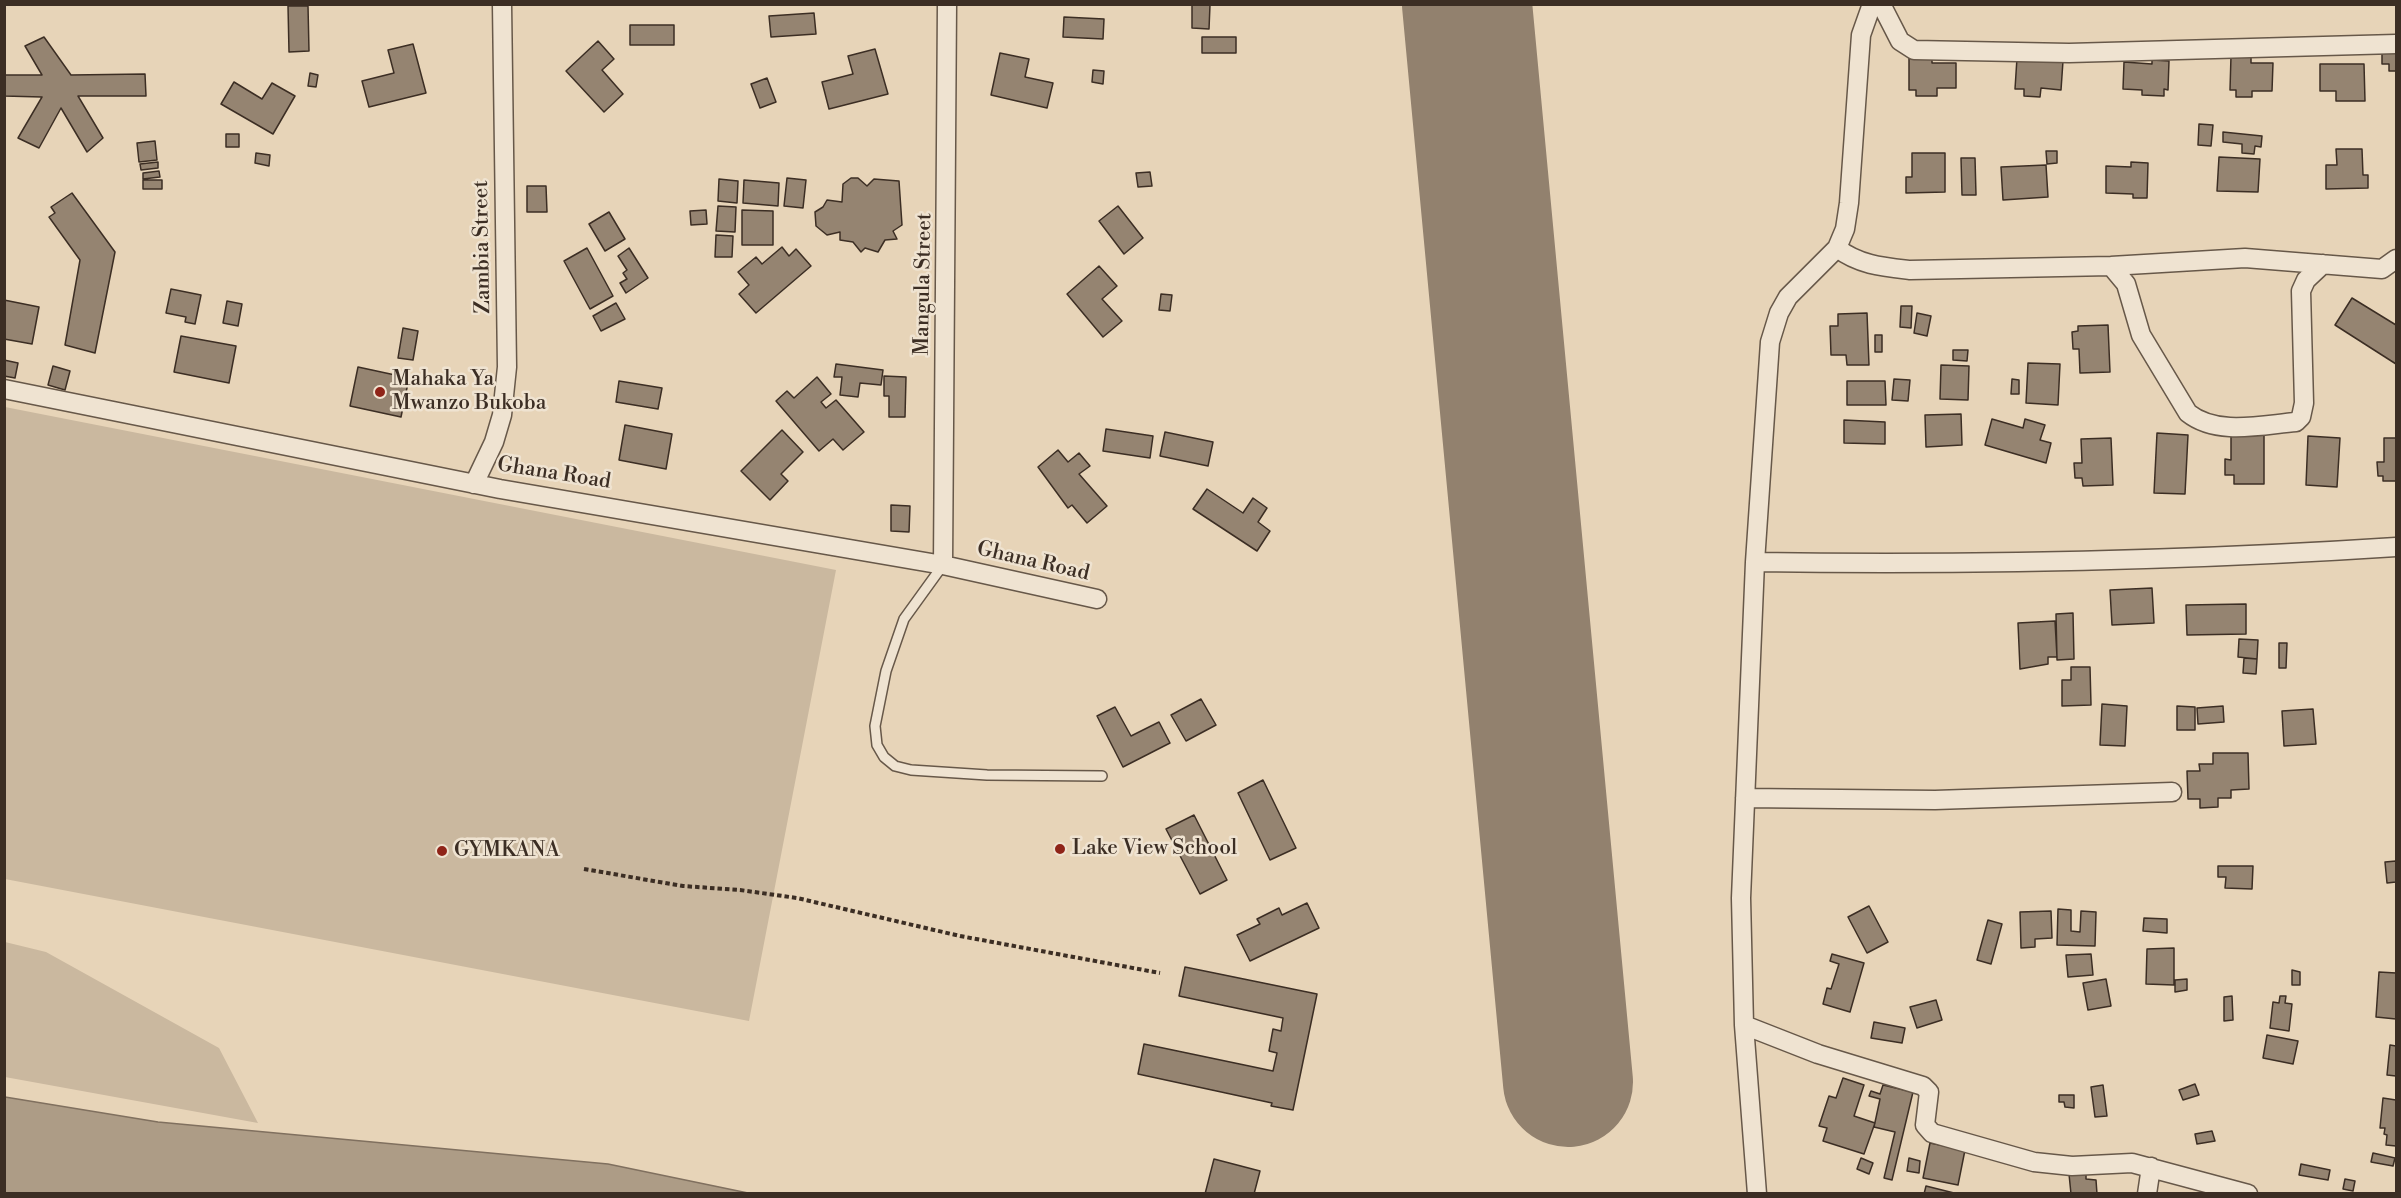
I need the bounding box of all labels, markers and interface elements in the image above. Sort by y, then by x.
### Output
street label: Zambia Street [469,180,497,314]
street label: Mangula Street [910,212,938,356]
place label: Mahaka Ya Mwanzo Bukoba [392,367,546,417]
marker: Mahaka Ya Mwanzo Bukoba [373,385,387,399]
street label: Ghana Road [495,453,613,495]
street label: Ghana Road [974,537,1092,587]
place label: Lake View School [1072,836,1237,862]
place label: GYMKANA [454,838,560,864]
marker: Lake View School [1053,842,1067,856]
marker: GYMKANA [435,844,449,858]

